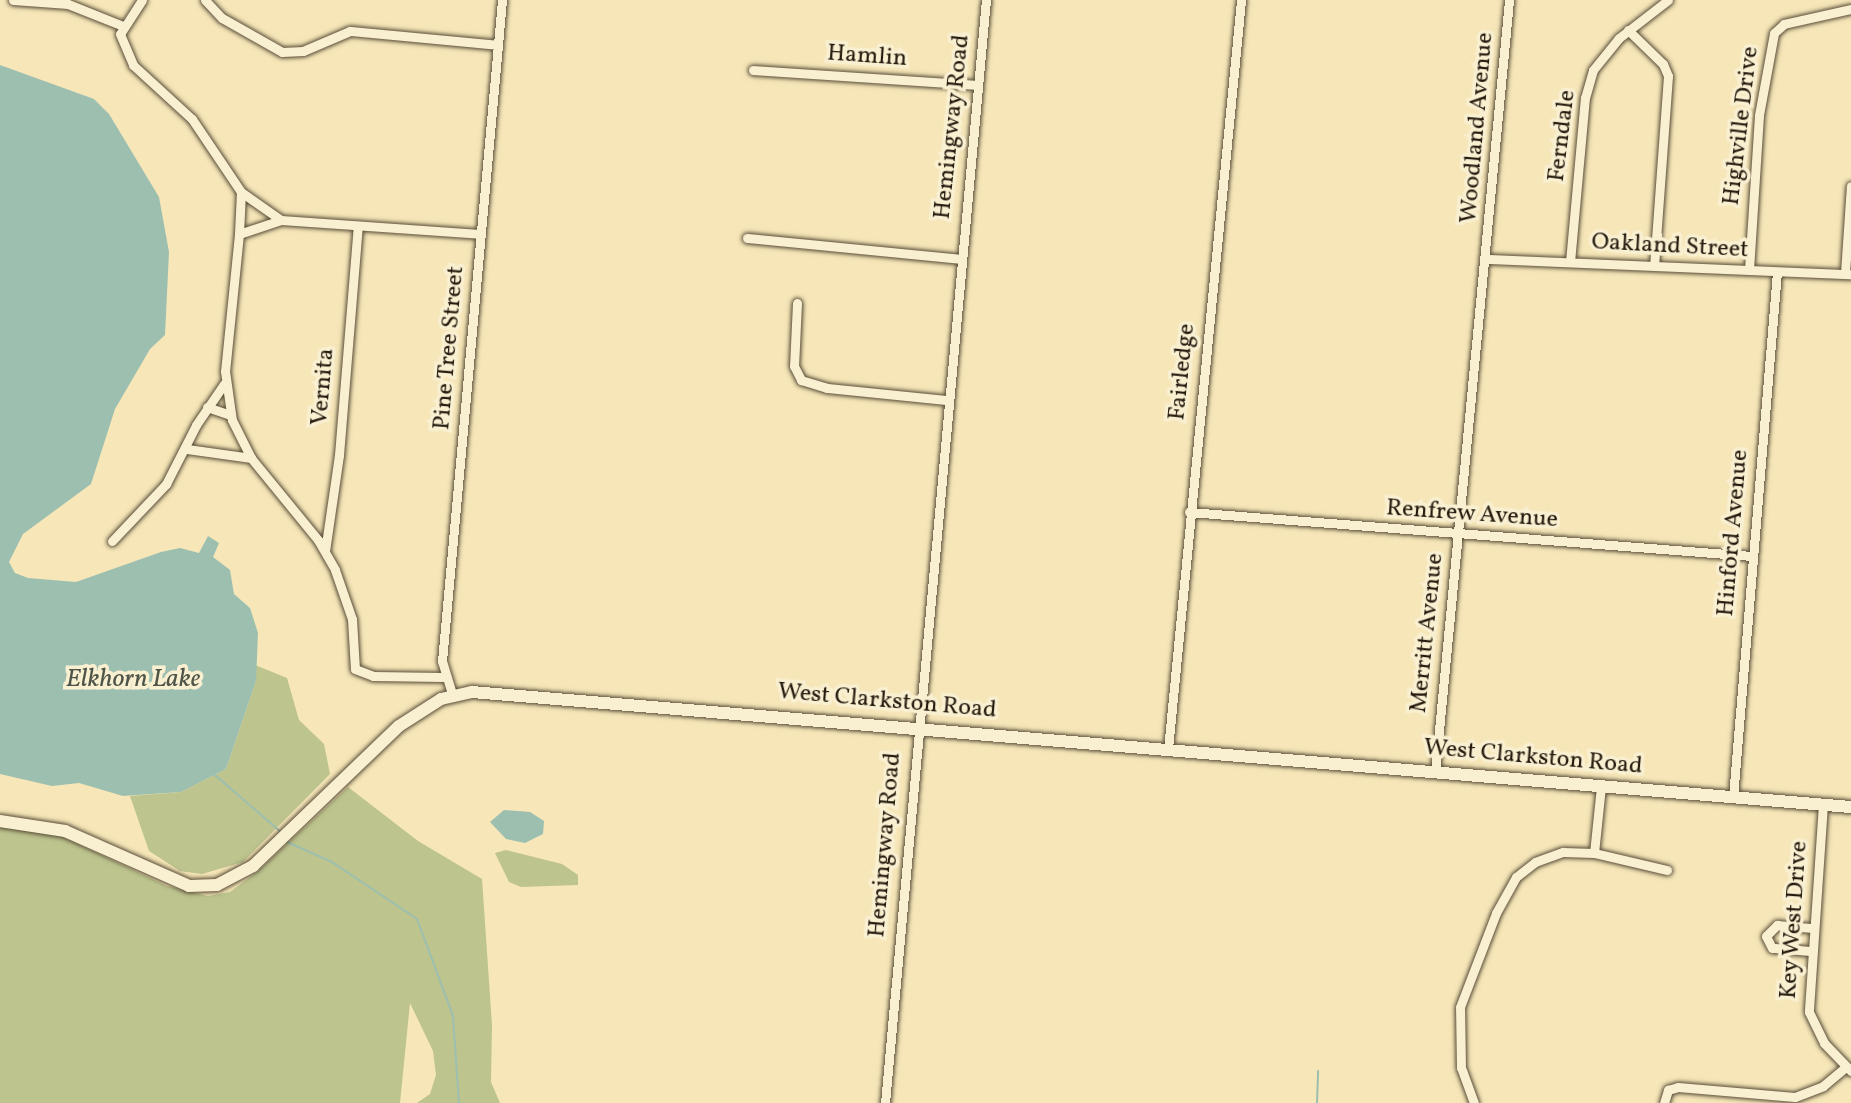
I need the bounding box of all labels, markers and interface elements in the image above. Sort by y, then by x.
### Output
street label: Woodland Avenue [1455,31,1501,225]
street label: Hemingway Road [929,33,977,221]
street label: Hamlin [826,40,908,74]
street label: Highville Drive [1718,45,1766,207]
street label: Ferndale [1543,89,1583,183]
street label: Oakland Street [1591,229,1749,265]
street label: Pine Tree Street [428,264,472,432]
street label: Fairledge [1164,322,1202,422]
street label: Vernita [306,347,342,427]
street label: Hinford Avenue [1712,448,1756,618]
street label: Renfrew Avenue [1385,495,1559,535]
street label: Merritt Avenue [1405,552,1451,714]
water label: Elkhorn Lake [66,664,200,696]
street label: West Clarkston Road [776,678,998,726]
street label: West Clarkston Road [1422,734,1644,782]
street label: Hemingway Road [864,751,908,939]
street label: Key West Drive [1775,839,1815,1001]

